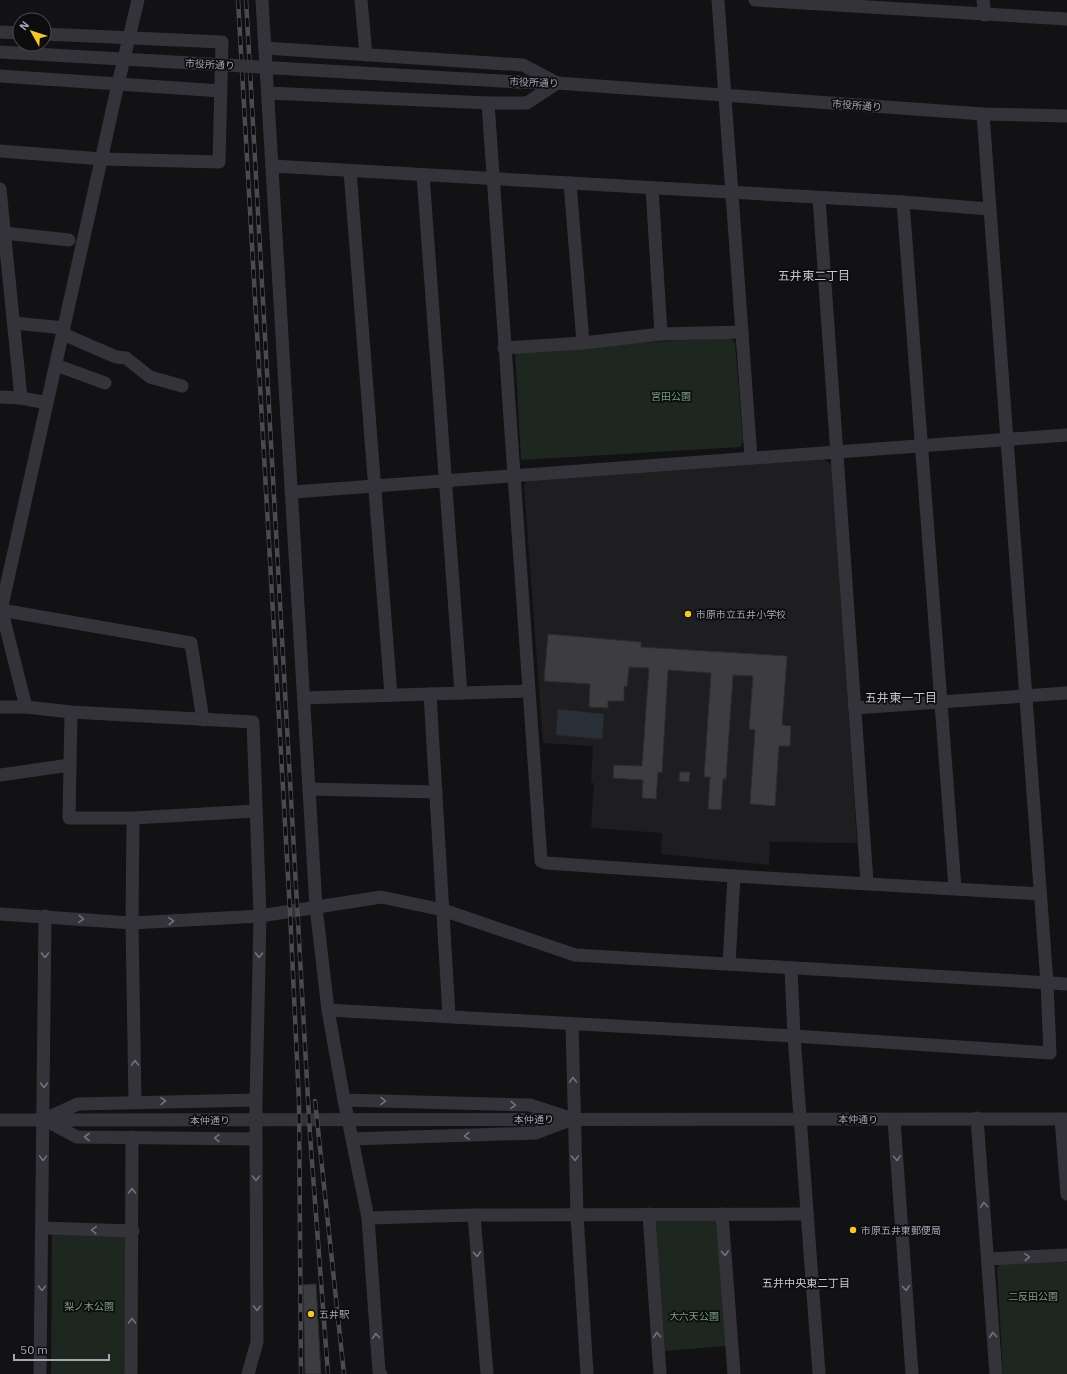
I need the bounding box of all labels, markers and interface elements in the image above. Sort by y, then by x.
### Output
north arrow [12,12,52,52]
text: N [16,18,32,33]
street label: 市役所通り [185,57,235,72]
street label: 市役所通り [509,75,559,90]
street label: 市役所通り [832,97,882,114]
district label: 五井東二丁目 [778,268,850,283]
park label: 宮田公園 [651,390,691,403]
place label: 市原市立五井小学校 [696,608,786,621]
marker: 市原市立五井小学校 [683,609,693,619]
district label: 五井東一丁目 [865,690,937,705]
one-way arrow [78,914,84,923]
one-way arrow [168,916,174,925]
one-way arrow [41,952,49,958]
one-way arrow [255,952,263,958]
one-way arrow [130,1060,139,1066]
one-way arrow [569,1077,577,1083]
one-way arrow [40,1082,48,1088]
one-way arrow [160,1097,166,1105]
one-way arrow [380,1097,386,1106]
one-way arrow [510,1101,516,1109]
street label: 本仲通り [514,1113,554,1126]
street label: 本仲通り [838,1113,878,1126]
street label: 本仲通り [190,1114,230,1127]
one-way arrow [464,1131,470,1140]
one-way arrow [84,1133,90,1141]
one-way arrow [214,1134,220,1142]
one-way arrow [39,1155,48,1161]
one-way arrow [571,1155,579,1161]
one-way arrow [892,1155,901,1161]
one-way arrow [252,1175,260,1181]
one-way arrow [128,1188,136,1194]
one-way arrow [979,1202,988,1208]
place label: 市原五井東郵便局 [861,1224,941,1237]
one-way arrow [91,1225,97,1234]
marker: 市原五井東郵便局 [848,1225,858,1235]
one-way arrow [720,1250,729,1256]
one-way arrow [472,1251,481,1257]
one-way arrow [1024,1253,1030,1261]
district label: 五井中央東二丁目 [762,1276,850,1290]
one-way arrow [37,1285,46,1291]
one-way arrow [901,1285,910,1291]
park label: 二反田公園 [1008,1290,1058,1303]
park label: 梨ノ木公園 [64,1300,114,1313]
one-way arrow [253,1305,261,1311]
place label: 五井駅 [319,1308,350,1321]
marker: 五井駅 [306,1309,316,1319]
park label: 大六天公園 [669,1310,719,1323]
one-way arrow [128,1318,136,1324]
one-way arrow [653,1332,662,1338]
one-way arrow [989,1332,998,1338]
one-way arrow [372,1333,381,1339]
scale bar [14,1336,109,1362]
text: 50 m [20,1342,48,1357]

